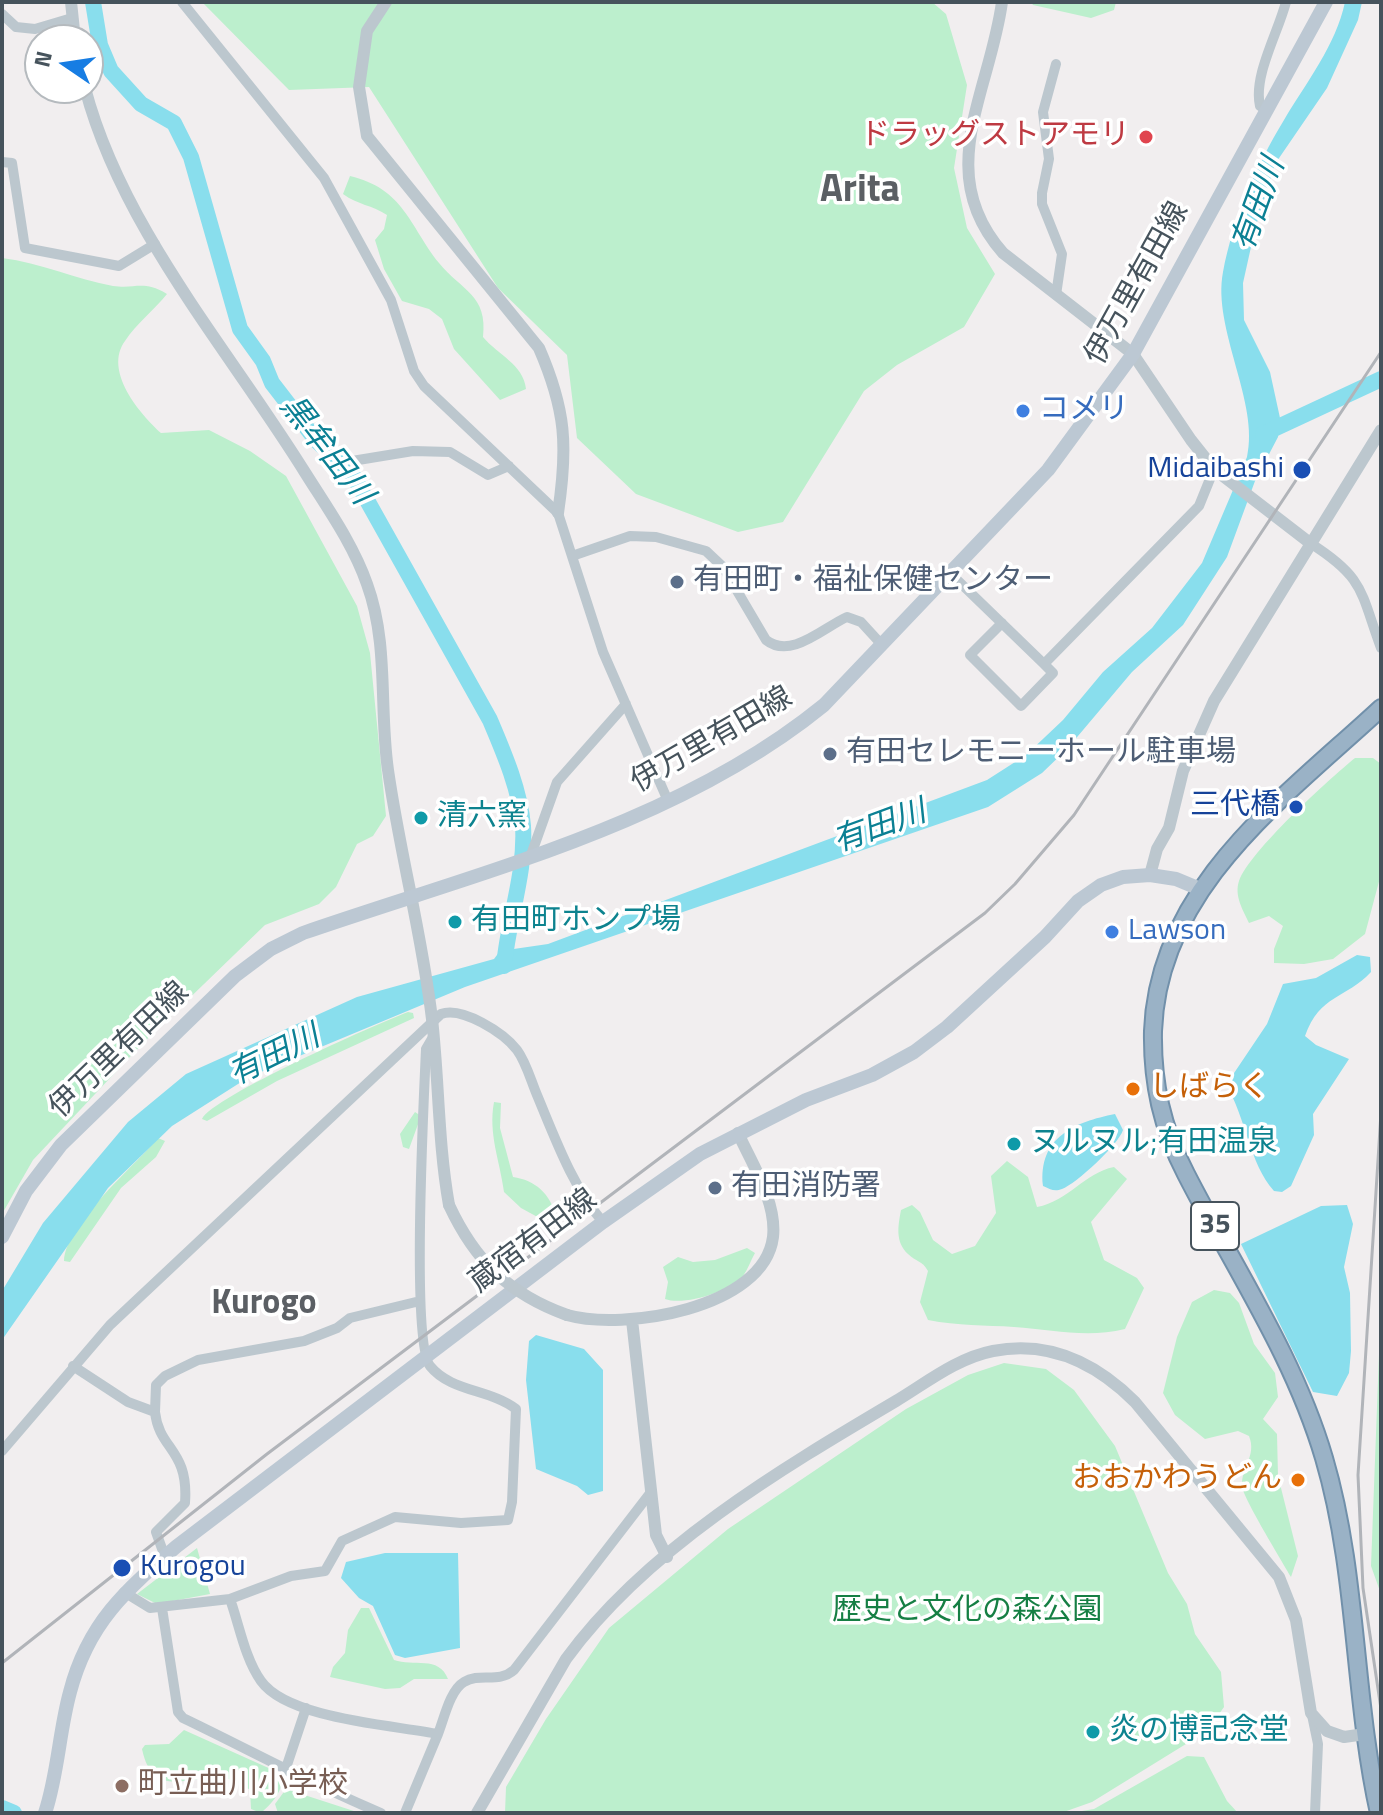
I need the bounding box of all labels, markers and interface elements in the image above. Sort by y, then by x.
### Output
north arrow [24,24,104,104]
text: N [24,48,61,70]
place label: ドラッグストアモリ [860,119,1130,155]
marker: ドラッグストアモリ [1137,128,1155,146]
water label: 有田川 [1226,153,1294,257]
district label: Arita [820,169,900,215]
street label: 伊万里有田線 [1079,197,1197,371]
water label: 黒牟田川 [270,389,380,513]
place label: コメリ [1039,393,1129,429]
marker: コメリ [1014,402,1032,420]
place label: Midaibashi [1147,452,1284,488]
marker: Midaibashi [1291,459,1313,481]
place label: 有田町・福祉保健センター [693,564,1053,600]
marker: 有田町・福祉保健センター [668,573,686,591]
street label: 伊万里有田線 [625,680,799,802]
place label: 有田セレモニーホール駐車場 [846,736,1236,772]
marker: 有田セレモニーホール駐車場 [821,745,839,763]
place label: 三代橋 [1190,789,1280,825]
water label: 有田川 [828,794,932,862]
marker: 三代橋 [1287,798,1305,816]
place label: 清六窯 [437,800,527,836]
marker: 清六窯 [412,809,430,827]
place label: 有田町ホンプ場 [471,904,681,940]
marker: 有田町ホンプ場 [446,913,464,931]
place label: Lawson [1128,914,1226,950]
marker: Lawson [1103,923,1121,941]
street label: 伊万里有田線 [43,976,197,1126]
water label: 有田川 [223,1019,327,1095]
place label: しばらく [1149,1071,1269,1107]
marker: しばらく [1124,1080,1142,1098]
place label: ヌルヌル;有田温泉 [1030,1126,1277,1162]
marker: ヌルヌル;有田温泉 [1005,1135,1023,1153]
place label: 有田消防署 [731,1170,881,1206]
marker: 有田消防署 [706,1179,724,1197]
street label: 蔵宿有田線 [463,1182,605,1302]
road number: 35 [1191,1202,1239,1250]
district label: Kurogo [211,1285,317,1325]
place label: おおかわうどん [1072,1462,1282,1498]
marker: おおかわうどん [1289,1471,1307,1489]
place label: Kurogou [140,1550,246,1586]
marker: Kurogou [111,1557,133,1579]
park label: 歴史と文化の森公園 [832,1594,1102,1630]
place label: 炎の博記念堂 [1109,1714,1289,1750]
marker: 炎の博記念堂 [1084,1723,1102,1741]
place label: 町立曲川小学校 [138,1768,348,1804]
marker: 町立曲川小学校 [113,1777,131,1795]

